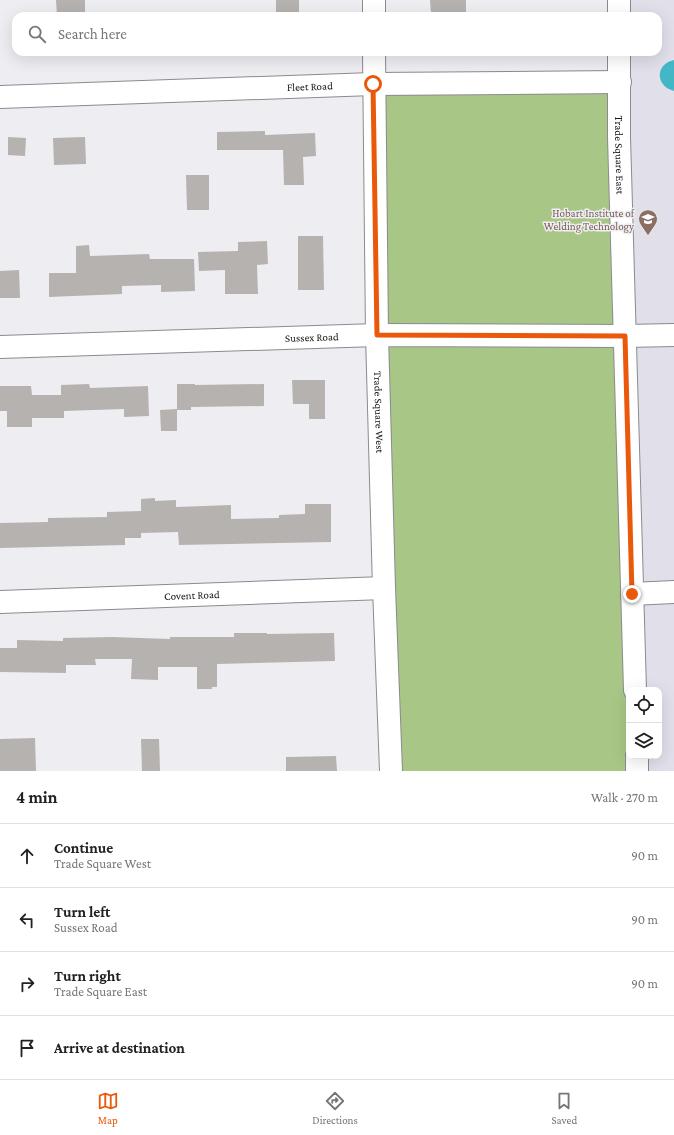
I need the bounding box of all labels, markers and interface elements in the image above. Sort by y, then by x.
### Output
search box [12,12,662,56]
icon: search [26,23,48,45]
text: Search here [58,26,127,42]
route start [364,75,382,93]
street label: Fleet Road [287,79,333,93]
street label: Trade Square East [612,116,627,195]
place label: Hobart Institute of Welding Technology [544,207,635,233]
school or university icon: Hobart Institute of Welding Technology [637,208,659,236]
street label: Sussex Road [285,330,339,344]
street label: Trade Square West [372,371,386,454]
route end [623,585,641,603]
street label: Covent Road [164,588,220,602]
map controls [626,687,662,759]
button: locate [626,687,662,723]
button: layers [626,723,662,759]
text: 4 min [16,788,58,807]
text: Walk · 270 m [591,790,658,805]
text: Continue [54,840,113,856]
icon: ahead [16,845,38,867]
text: 90 m [631,848,658,863]
text: Trade Square West [54,856,151,871]
text: Turn left [54,904,110,920]
icon: left [16,909,38,931]
text: 90 m [631,912,658,927]
text: Sussex Road [54,920,118,935]
text: Turn right [54,968,121,984]
icon: right [16,973,38,995]
text: 90 m [631,976,658,991]
text: Trade Square East [54,984,147,999]
icon: arrive [16,1037,38,1059]
text: Arrive at destination [54,1040,185,1056]
tab: Map [97,1090,119,1126]
tab: Directions [312,1090,358,1126]
tab: Saved [551,1090,577,1126]

